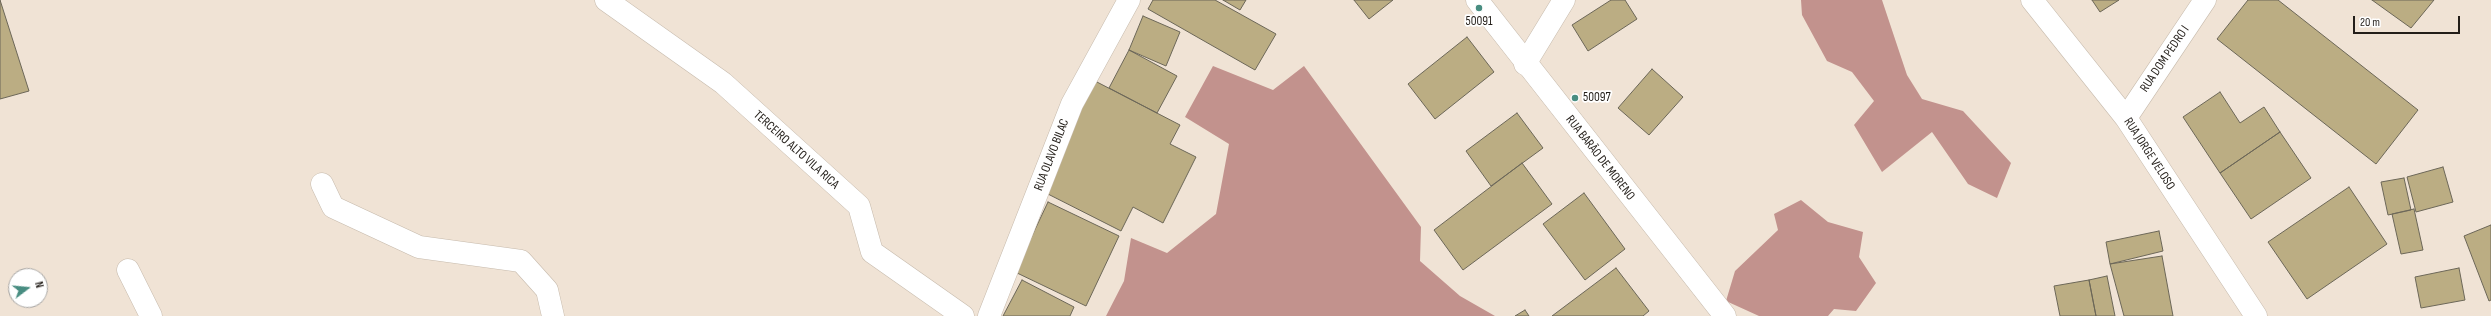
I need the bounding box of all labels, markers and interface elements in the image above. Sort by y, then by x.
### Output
marker: 50091 [1474,3,1484,13]
scale bar [2355,8,2462,34]
place label: 50091 [1465,14,1493,30]
text: 20 m [2360,15,2380,30]
street label: RUA DOM PEDRO I [2137,23,2193,95]
place label: 50097 [1583,90,1611,106]
marker: 50097 [1570,93,1580,103]
street label: TERCEIRO ALTO VILA RICA [750,107,842,193]
street label: RUA BARÃO DE MORENO [1562,112,1638,204]
street label: RUA JORGE VELOSO [2120,115,2178,193]
street label: RUA OLAVO BILAC [1031,117,1073,193]
north arrow [8,268,48,308]
text: N [32,280,46,289]

